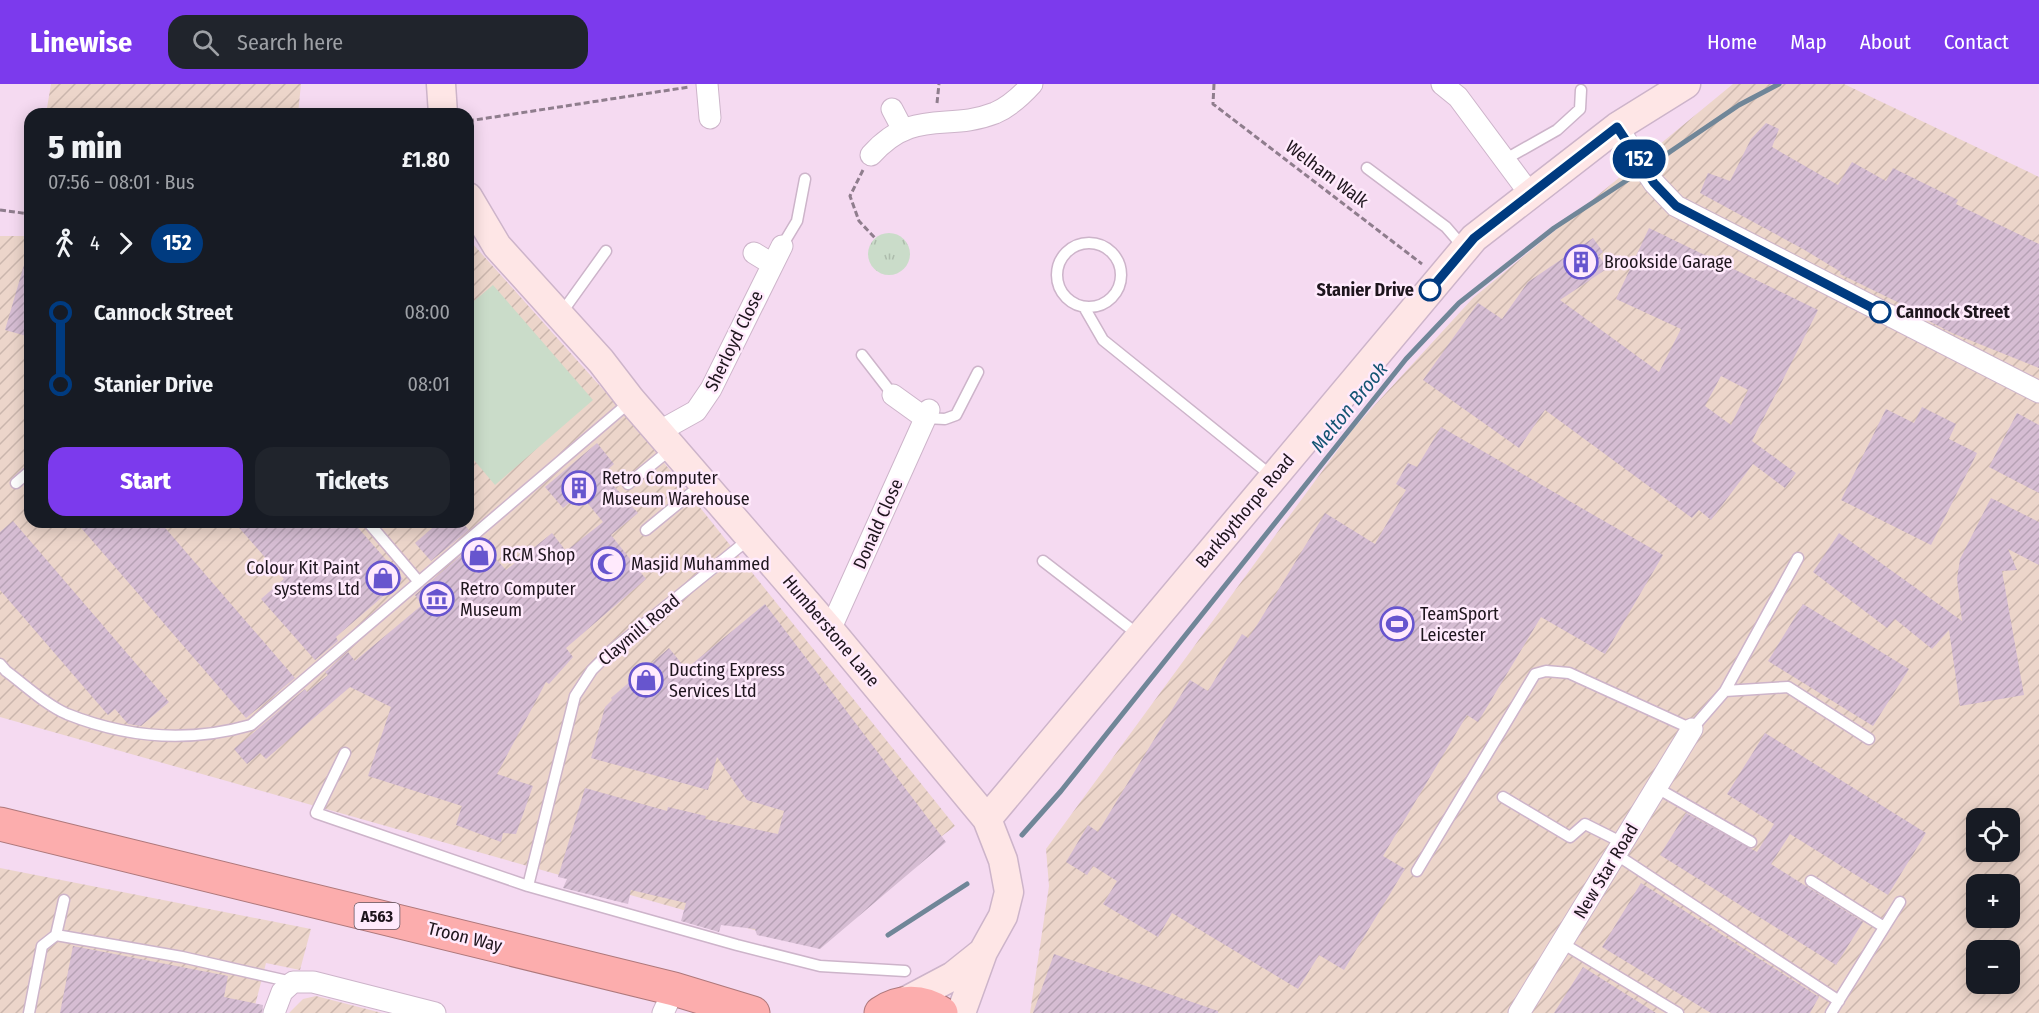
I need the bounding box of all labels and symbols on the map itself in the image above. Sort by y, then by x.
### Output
street label: Welham Walk [1281,136,1373,213]
line badge: 152 [1604,140,1674,178]
building icon: Brookside Garage [1563,244,1599,280]
place label: Brookside Garage [1604,251,1733,273]
place label: Stanier Drive [1317,279,1414,301]
marker: Stanier Drive [1419,279,1441,301]
street label: Sherloyd Close [700,287,768,395]
marker: Cannock Street [1869,301,1891,323]
place label: Cannock Street [1896,301,2010,323]
water label: Melton Brook [1305,357,1393,457]
street label: Barkbythorpe Road [1191,450,1299,572]
place label: Retro Computer Museum Warehouse [602,467,750,510]
building icon: Retro Computer Museum Warehouse [561,470,597,506]
street label: Donald Close [848,475,908,572]
shop icon: RCM Shop [461,537,497,573]
place label: RCM Shop [502,544,575,566]
mosque icon: Masjid Muhammed [590,546,626,582]
place label: Masjid Muhammed [631,553,770,575]
place label: Colour Kit Paint systems Ltd [246,557,360,600]
shop icon: Colour Kit Paint systems Ltd [365,560,401,596]
street label: Humberstone Lane [778,571,884,691]
place label: Retro Computer Museum [460,578,576,621]
museum icon: Retro Computer Museum [419,581,455,617]
street label: Claymill Road [594,590,684,670]
place label: TeamSport Leicester [1420,603,1499,646]
sports icon: TeamSport Leicester [1379,606,1415,642]
place label: Ducting Express Services Ltd [669,659,785,702]
shop icon: Ducting Express Services Ltd [628,662,664,698]
street label: New Star Road [1569,819,1643,923]
road number: A563 [354,903,400,929]
street label: Troon Way [426,917,504,957]

